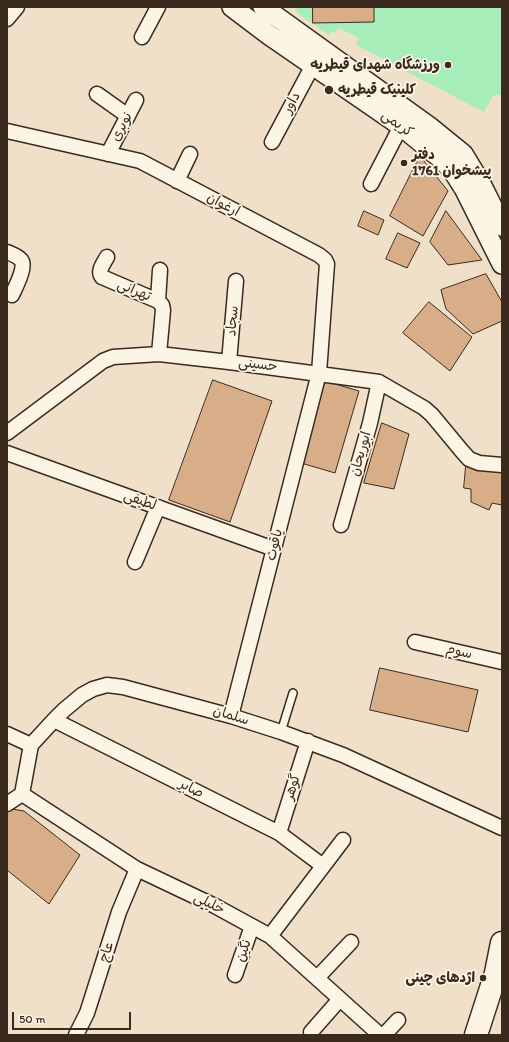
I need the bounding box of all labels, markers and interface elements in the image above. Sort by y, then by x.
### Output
place label: ورزشگاه شهدای قیطریه [310,57,440,73]
marker: ورزشگاه شهدای قیطریه [443,60,453,70]
place label: کلینیک قیطریه [338,82,416,98]
marker: کلینیک قیطریه [323,84,335,96]
street label: داور [279,89,305,117]
street label: کریمی [378,107,416,141]
street label: نوبری [107,110,137,144]
place label: دفتر پیشخوان 1761 [412,147,491,180]
marker: دفتر پیشخوان 1761 [399,158,409,168]
street label: ارغوان [204,189,242,221]
street label: تهرانی [115,276,153,306]
street label: سجاد [223,305,243,337]
street label: حسینی [237,354,279,376]
street label: ابوریحان [347,430,375,478]
street label: لطیفی [121,487,159,515]
street label: یاقوت [263,527,287,563]
street label: سوم [444,641,474,663]
street label: سلمان [211,703,251,729]
street label: گوهر [281,772,305,802]
street label: صابر [176,776,206,802]
street label: خلیلی [191,889,227,919]
street label: نگین [232,938,256,964]
street label: عاج [96,940,118,964]
place label: اژدهای چینی [405,970,475,986]
marker: اژدهای چینی [478,973,488,983]
scale bar [14,1004,133,1030]
text: 50 m [19,1012,45,1026]

